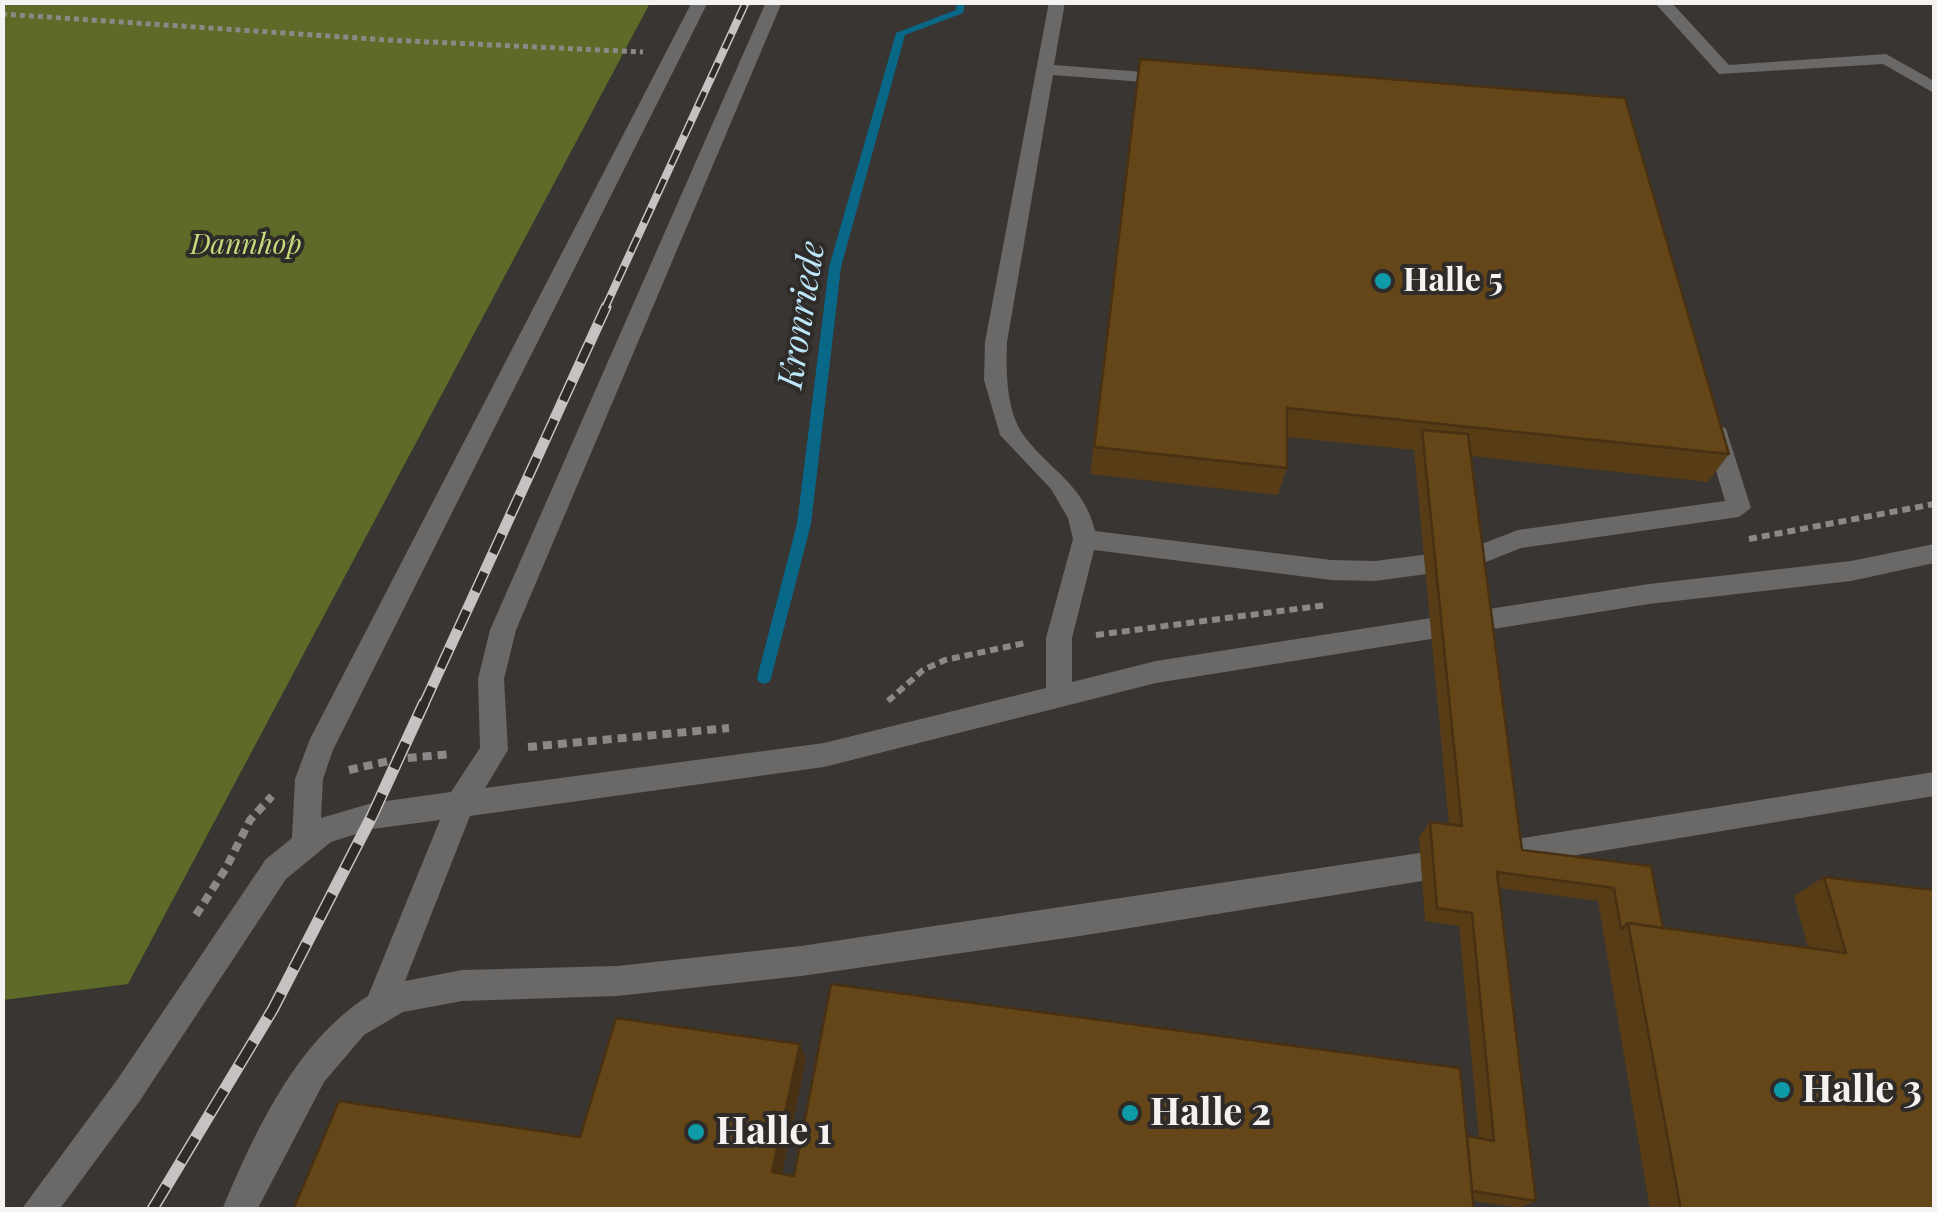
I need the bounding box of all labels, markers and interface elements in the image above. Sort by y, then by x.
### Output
park label: Dannhop [190,228,302,262]
water label: Kronriede [770,238,834,392]
place label: Halle 5 [1403,262,1503,300]
marker: Halle 5 [1372,270,1394,292]
place label: Halle 3 [1802,1067,1922,1113]
marker: Halle 3 [1771,1079,1793,1101]
place label: Halle 2 [1150,1090,1271,1136]
marker: Halle 2 [1119,1102,1141,1124]
place label: Halle 1 [716,1109,832,1155]
marker: Halle 1 [685,1121,707,1143]

